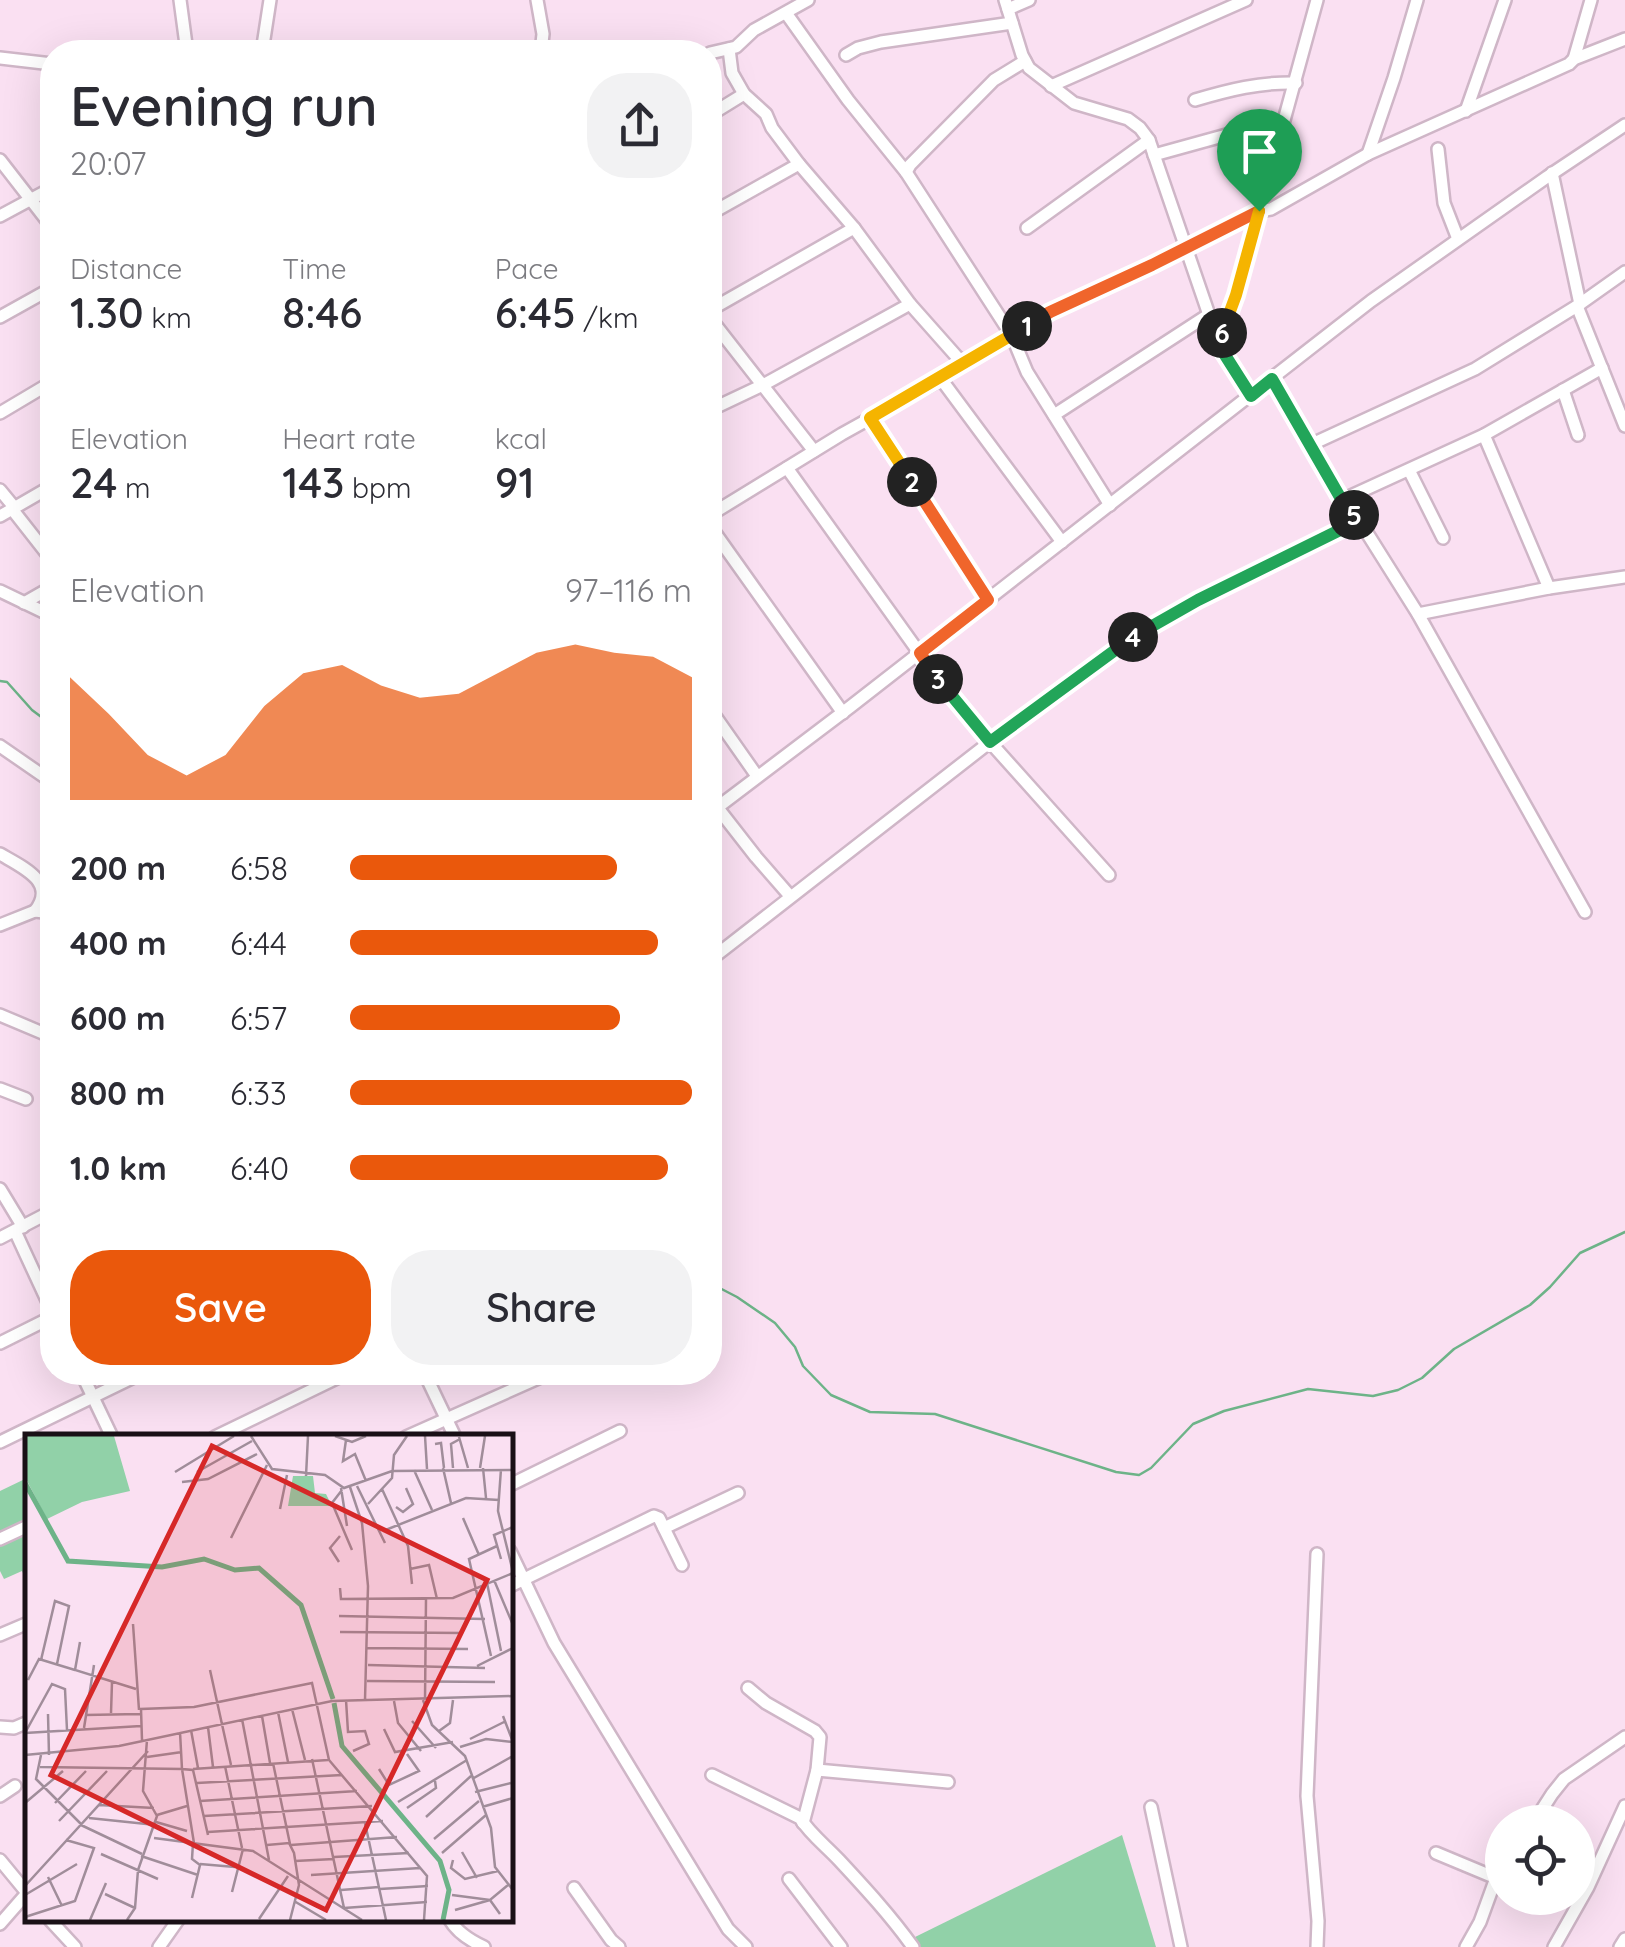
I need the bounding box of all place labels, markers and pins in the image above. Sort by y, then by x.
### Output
pin [1217,109,1302,212]
pin: 1 [1002,301,1052,351]
pin: 6 [1197,308,1247,358]
pin: 2 [887,457,937,507]
pin: 5 [1329,490,1379,540]
pin: 4 [1108,612,1158,662]
pin: 3 [913,654,963,704]

